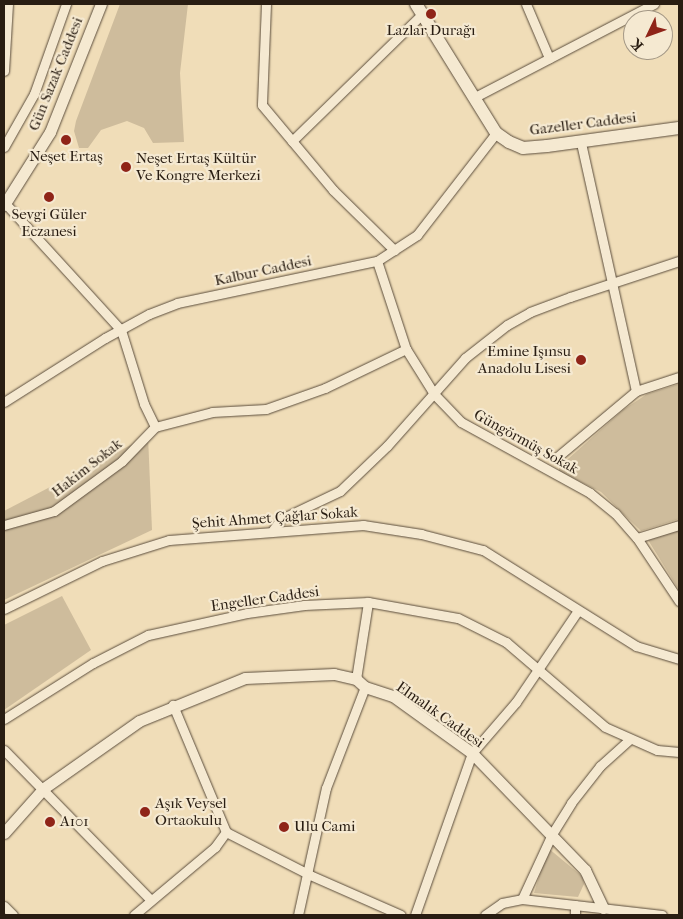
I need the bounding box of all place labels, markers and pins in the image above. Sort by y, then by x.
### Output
marker: Lazlar Durağı [425,8,437,20]
place label: Lazlar Durağı [386,22,476,40]
marker: Neşet Ertaş [60,134,72,146]
place label: Neşet Ertaş [29,148,103,166]
place label: Neşet Ertaş Kültür Ve Kongre Merkezi [136,149,261,184]
marker: Neşet Ertaş Kültür Ve Kongre Merkezi [120,161,132,173]
marker: Sevgi Güler Eczanesi [43,191,55,203]
place label: Sevgi Güler Eczanesi [12,205,86,240]
place label: Emine Işınsu Anadolu Lisesi [478,342,571,377]
marker: Emine Işınsu Anadolu Lisesi [575,354,587,366]
place label: Aşık Veysel Ortaokulu [155,794,227,829]
marker: Aşık Veysel Ortaokulu [139,806,151,818]
place label: A101 [60,813,89,831]
marker: A101 [44,816,56,828]
place label: Ulu Cami [294,818,355,836]
marker: Ulu Cami [278,821,290,833]

